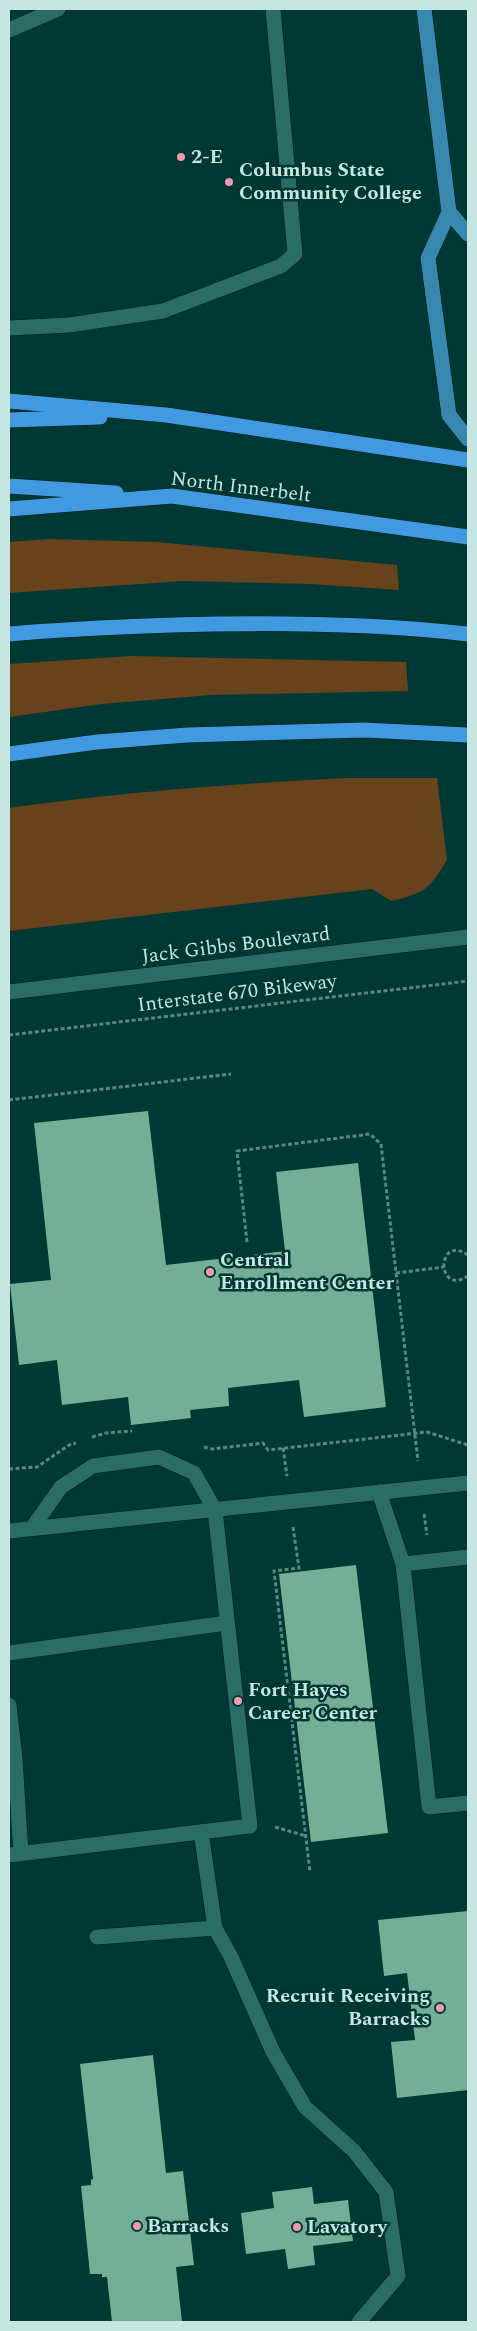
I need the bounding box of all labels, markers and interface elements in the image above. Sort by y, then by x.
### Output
place label: 2-E [191,142,223,172]
marker: 2-E [175,151,187,163]
place label: Columbus State Community College [239,155,422,208]
marker: Columbus State Community College [223,176,235,188]
street label: North Innerbelt [169,464,313,510]
street label: Jack Gibbs Boulevard [140,919,332,971]
street label: Interstate 670 Bikeway [136,966,340,1020]
place label: Central Enrollment Center [220,1245,394,1298]
marker: Central Enrollment Center [204,1266,216,1278]
place label: Fort Hayes Career Center [248,1675,378,1728]
marker: Fort Hayes Career Center [232,1695,244,1707]
place label: Recruit Receiving Barracks [266,1981,430,2034]
marker: Recruit Receiving Barracks [434,2002,446,2014]
place label: Barracks [147,2211,229,2241]
place label: Lavatory [307,2212,388,2242]
marker: Barracks [131,2220,143,2232]
marker: Lavatory [291,2221,303,2233]

